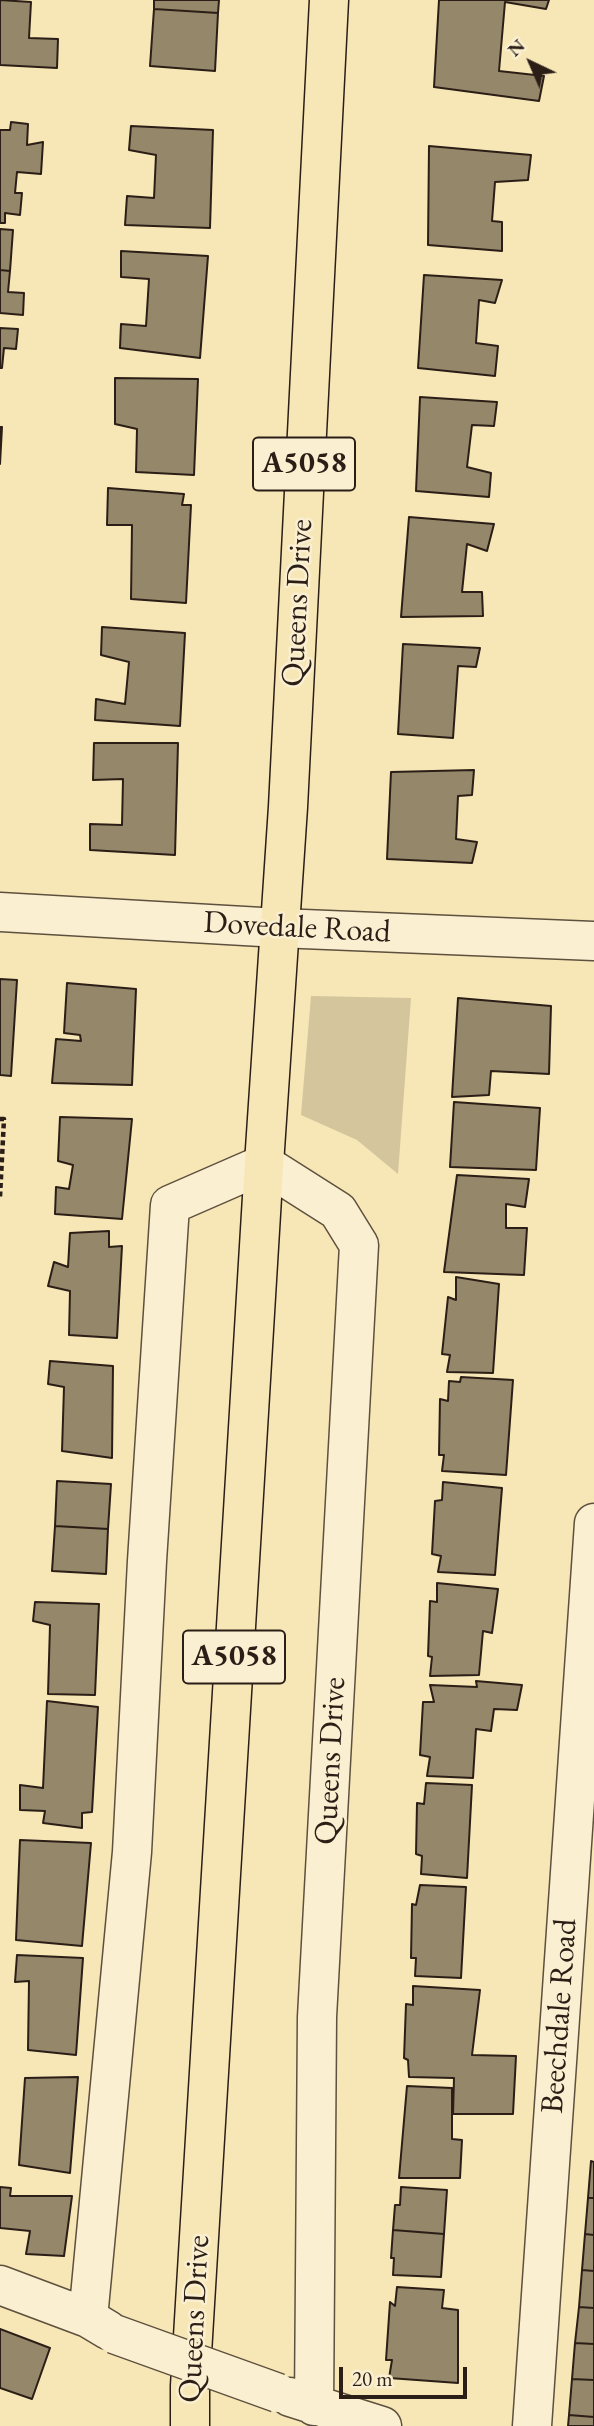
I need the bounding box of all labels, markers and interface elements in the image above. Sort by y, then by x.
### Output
north arrow [496,28,566,98]
text: N [502,33,530,62]
road number: A5058 [253,438,355,491]
street label: Queens Drive [274,518,322,688]
street label: Dovedale Road [202,904,392,952]
road number: A5058 [183,1630,285,1684]
street label: Queens Drive [307,1676,355,1846]
street label: Beechdale Road [534,1917,586,2115]
street label: Queens Drive [171,2234,219,2404]
scale bar [342,2352,470,2396]
text: 20 m [352,2365,393,2392]

